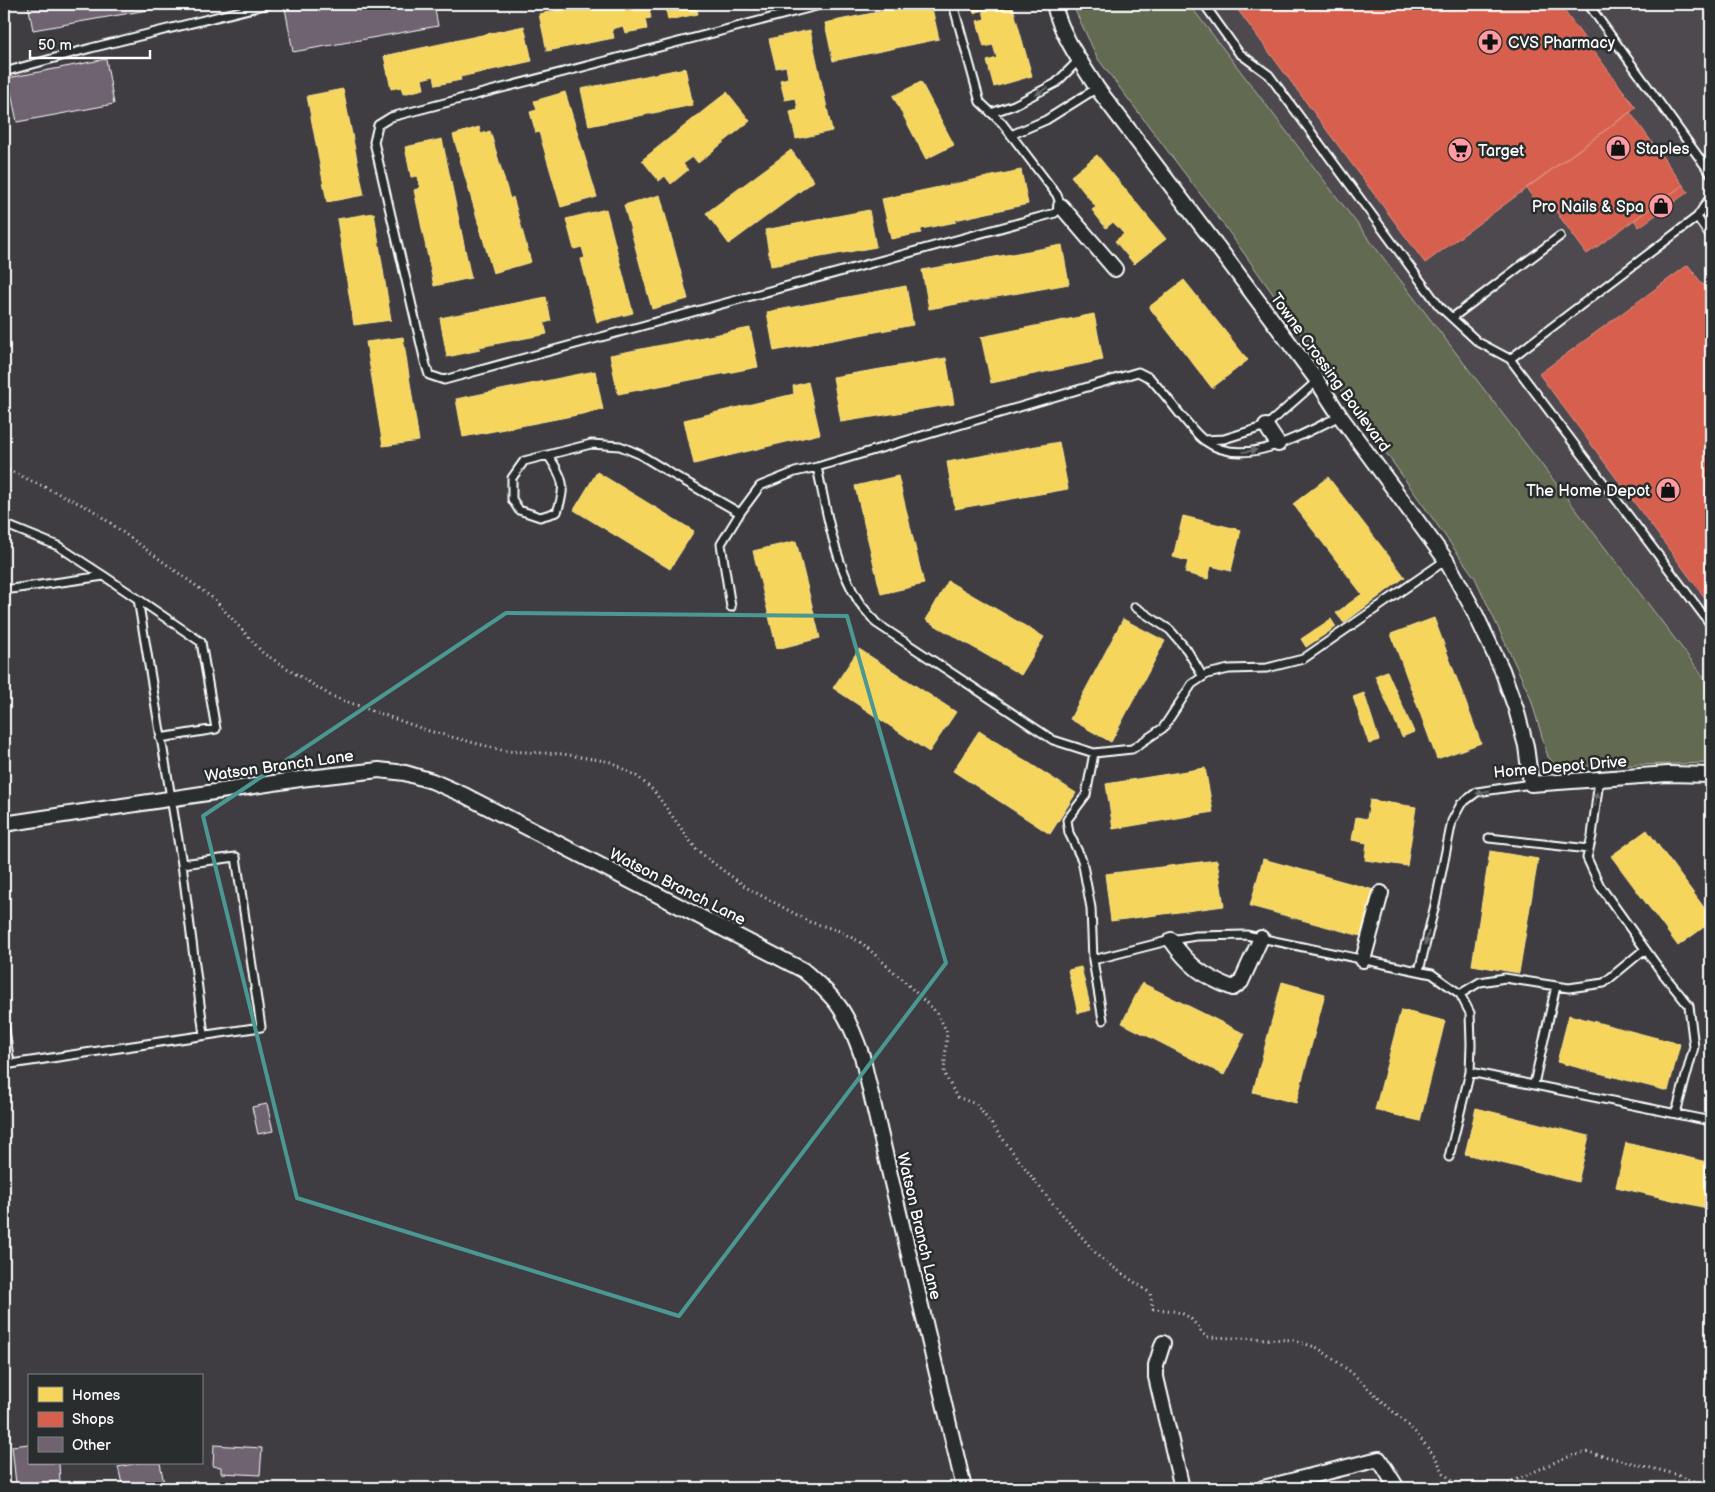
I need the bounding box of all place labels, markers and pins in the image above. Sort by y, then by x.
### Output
pharmacy icon: CVS Pharmacy [1477,29,1503,55]
place label: CVS Pharmacy [1508,34,1616,53]
shop icon: Staples [1605,135,1631,161]
supermarket icon: Target [1447,137,1473,163]
place label: Staples [1636,140,1689,159]
place label: Target [1478,142,1524,161]
shop icon: Pro Nails & Spa [1648,193,1674,219]
place label: Pro Nails & Spa [1532,198,1644,217]
shop icon: The Home Depot [1655,477,1681,503]
place label: The Home Depot [1526,482,1650,501]

